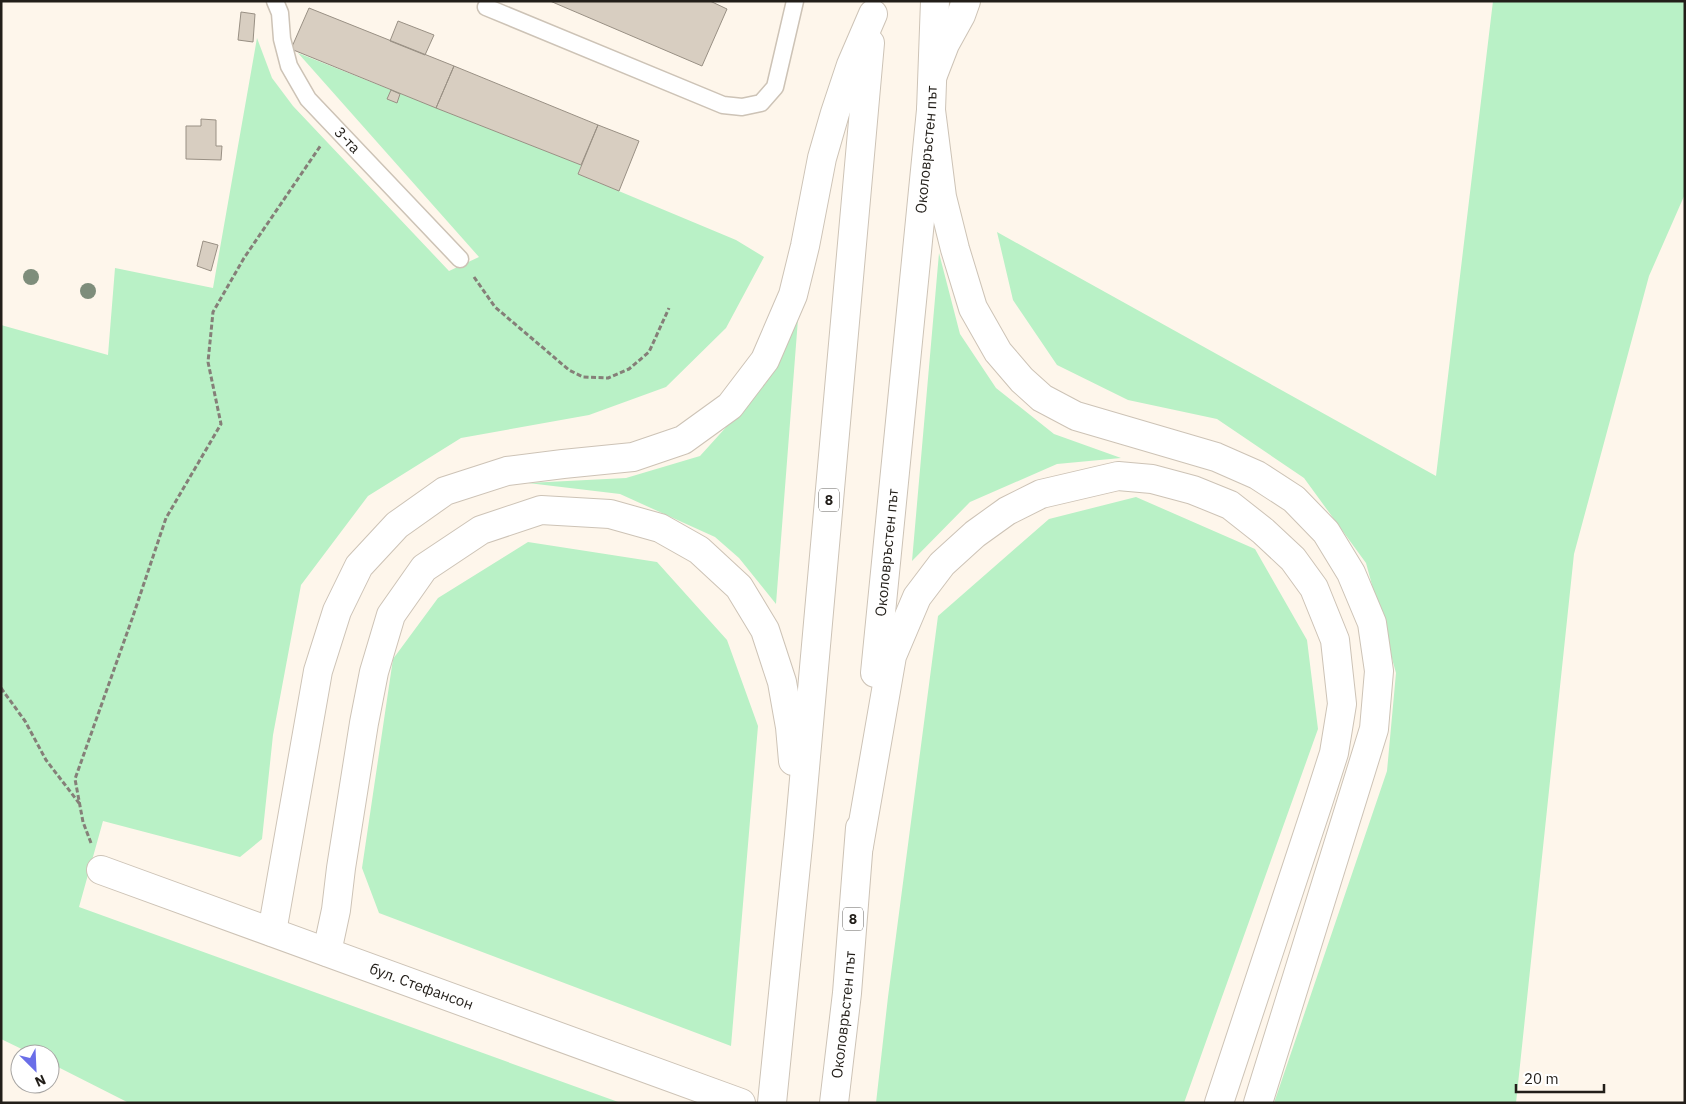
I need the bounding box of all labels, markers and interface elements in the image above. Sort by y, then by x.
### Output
street label: Околовръстен път [911,85,941,214]
street label: 3-та [331,123,365,157]
road number: 8 [819,488,839,512]
street label: Околовръстен път [871,488,902,617]
road number: 8 [843,908,863,931]
street label: Околовръстен път [827,950,859,1079]
street label: бул. Стефансон [367,959,476,1014]
north arrow [10,1044,60,1094]
scale bar [1516,1062,1604,1094]
text: 20 m [1524,1069,1559,1088]
text: N [32,1071,49,1091]

